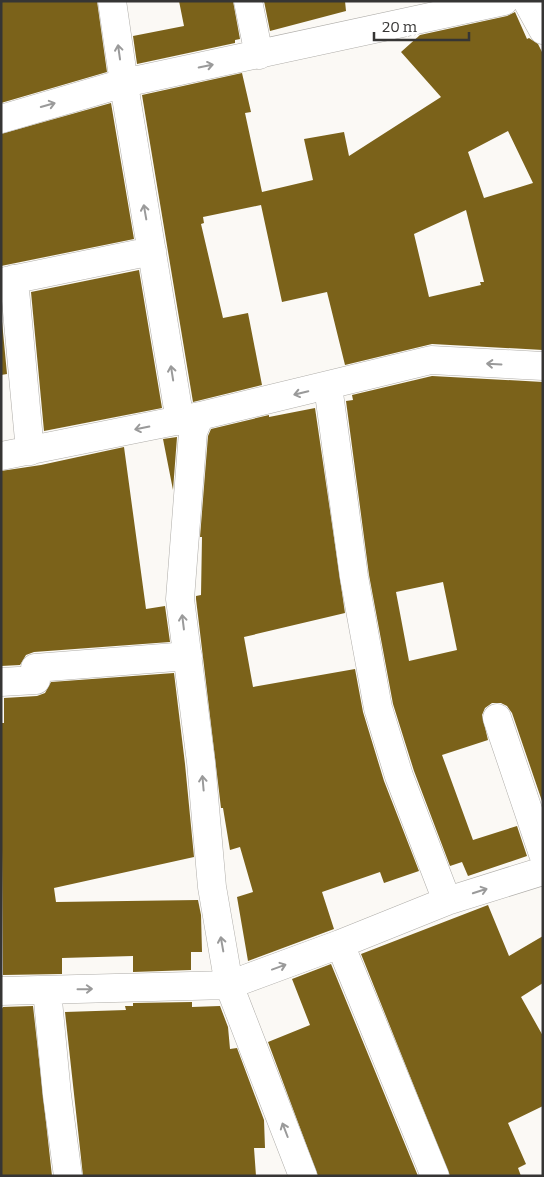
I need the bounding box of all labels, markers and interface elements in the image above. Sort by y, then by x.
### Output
scale bar [374,10,469,42]
text: 20 m [382,18,418,36]
one-way arrow [114,44,124,60]
one-way arrow [197,61,213,70]
one-way arrow [40,100,56,110]
one-way arrow [140,205,150,221]
one-way arrow [486,359,502,368]
one-way arrow [167,365,177,381]
one-way arrow [293,389,309,398]
one-way arrow [135,424,151,434]
one-way arrow [178,614,188,630]
one-way arrow [198,775,208,791]
one-way arrow [472,885,488,895]
one-way arrow [216,937,226,953]
one-way arrow [271,962,286,971]
one-way arrow [76,984,93,994]
one-way arrow [280,1123,290,1138]

